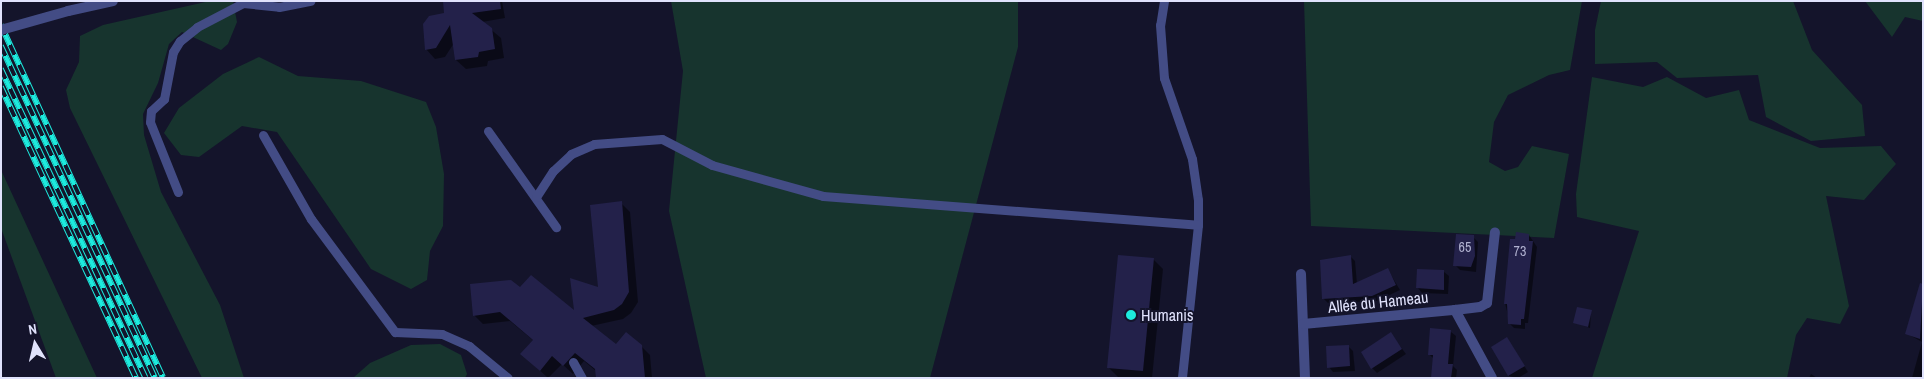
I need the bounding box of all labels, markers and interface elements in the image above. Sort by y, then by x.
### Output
house number: 65 [1459,239,1471,255]
house number: 73 [1514,243,1526,259]
street label: Allée du Hameau [1327,287,1429,317]
place label: Humanis [1141,305,1193,325]
marker: Humanis [1125,309,1137,321]
north arrow [10,319,60,369]
text: N [27,320,38,339]

